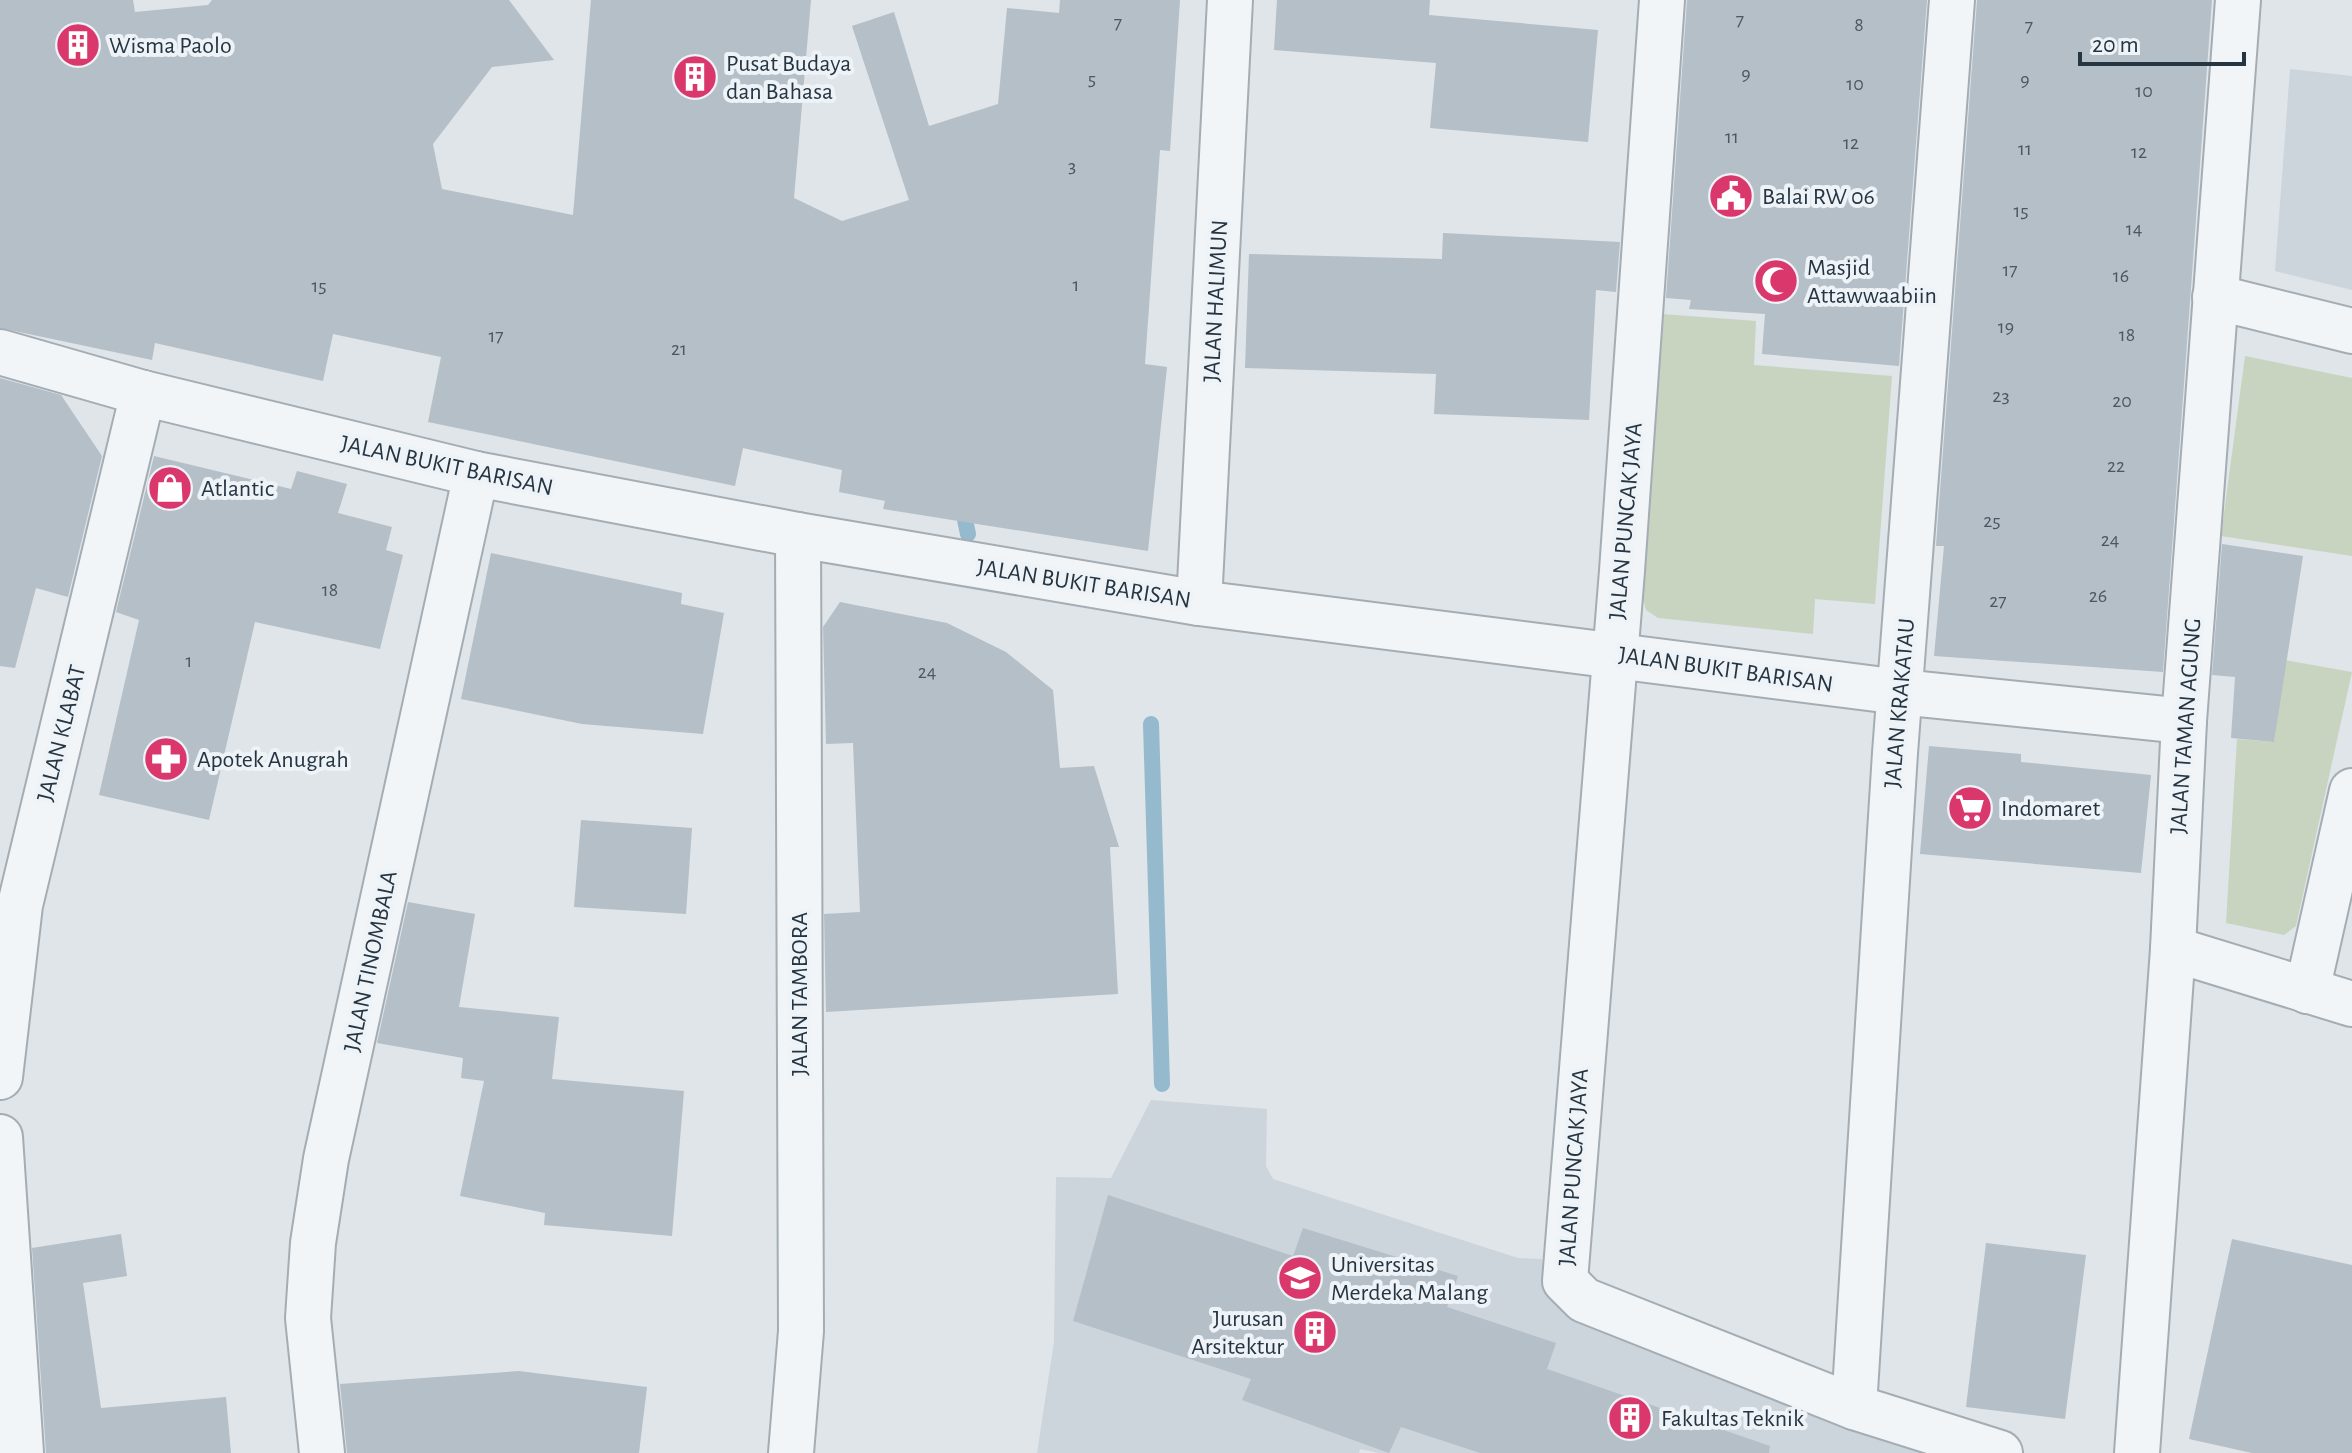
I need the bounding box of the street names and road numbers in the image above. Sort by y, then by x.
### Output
street label: JALAN HALIMUN [1200,219,1232,383]
street label: JALAN PUNCAK JAYA [1605,421,1647,621]
street label: JALAN BUKIT BARISAN [338,432,555,500]
street label: JALAN BUKIT BARISAN [975,555,1193,613]
street label: JALAN KRAKATAU [1881,617,1919,789]
street label: JALAN TAMAN AGUNG [2166,617,2206,835]
street label: JALAN BUKIT BARISAN [1617,643,1835,697]
street label: JALAN KLABAT [33,662,91,804]
street label: JALAN TINOMBALA [340,868,402,1054]
street label: JALAN TAMBORA [788,912,812,1076]
street label: JALAN PUNCAK JAYA [1555,1067,1593,1267]

